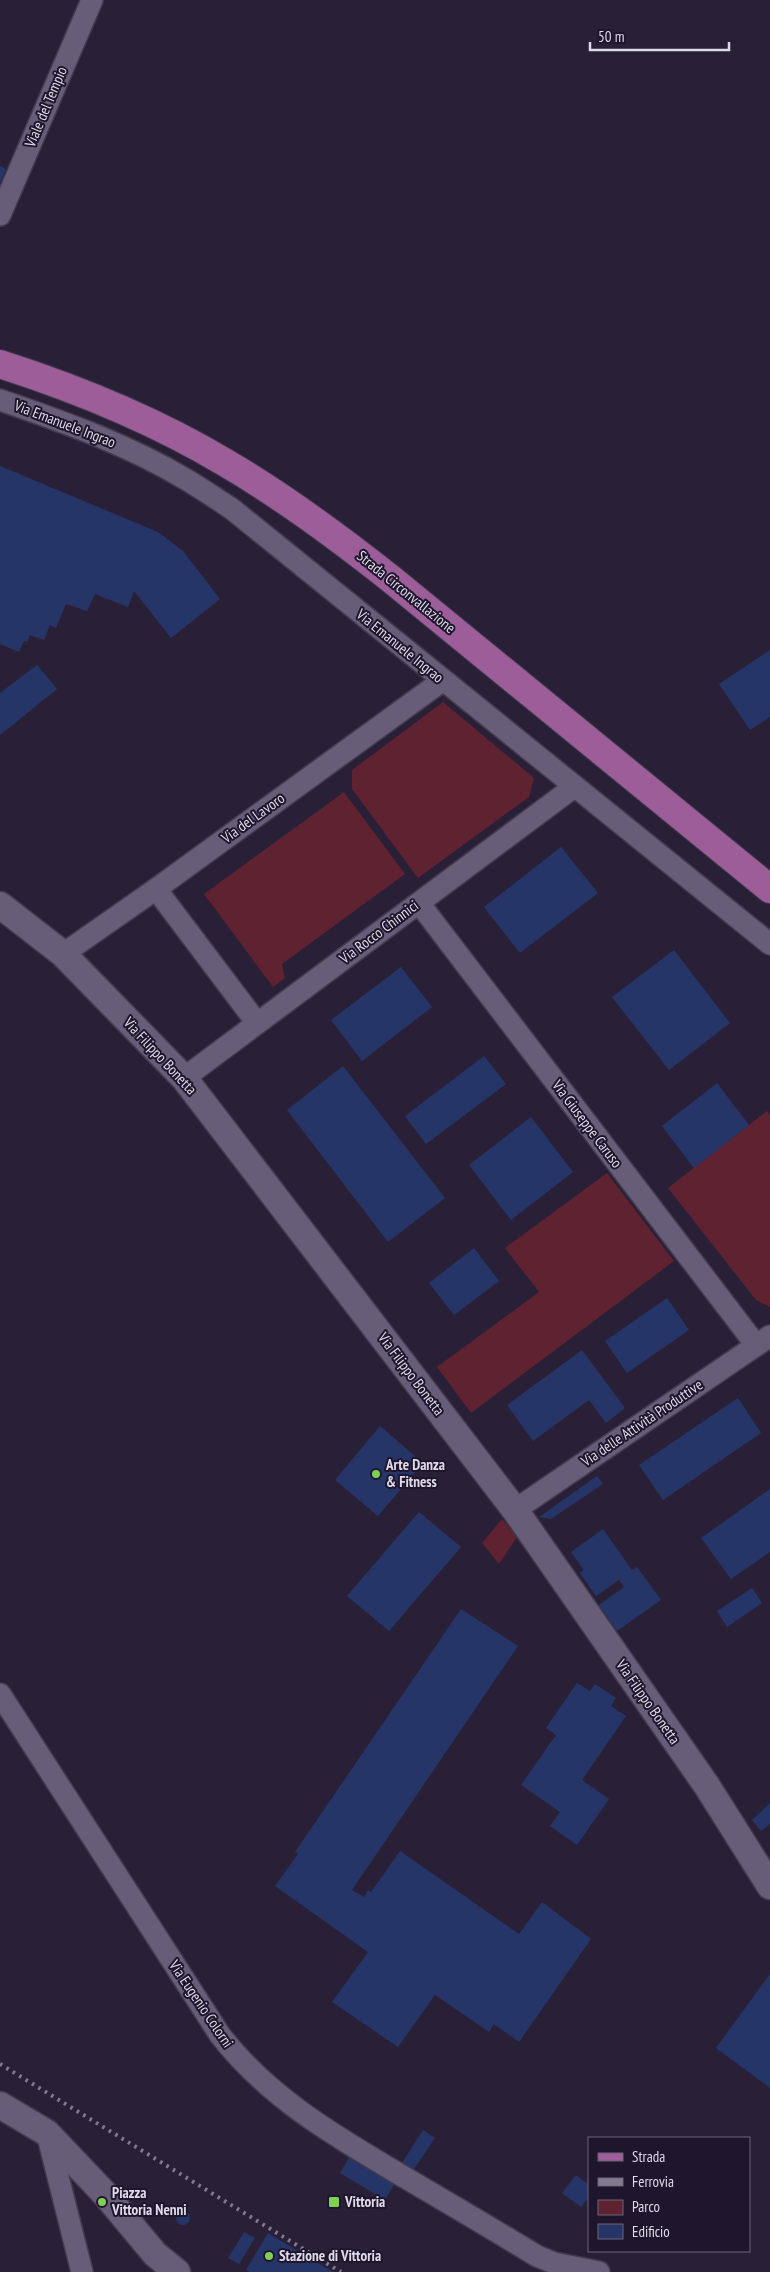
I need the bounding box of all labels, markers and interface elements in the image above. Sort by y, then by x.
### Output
scale bar [590,20,729,52]
text: 50 m [598,27,624,46]
street label: Viale del Tempio [20,64,71,151]
street label: Via Emanuele Ingrao [11,395,118,452]
street label: Strada Circonvallazione [353,546,459,637]
street label: Via Emanuele Ingrao [352,604,448,687]
street label: Via del Lavoro [217,788,288,848]
street label: Via Rocco Chinnici [335,896,422,968]
street label: Via Filippo Bonetta [119,1012,201,1098]
street label: Via Giuseppe Caruso [548,1075,627,1171]
street label: Via Filippo Bonetta [373,1328,449,1419]
street label: Via delle Attività Produttive [577,1375,706,1471]
place label: Arte Danza & Fitness [385,1455,445,1491]
marker: Arte Danza & Fitness [370,1468,382,1480]
street label: Via Filippo Bonetta [612,1655,685,1748]
street label: Via Eugenio Colorni [165,1956,238,2051]
legend [588,2137,750,2252]
text: Strada [632,2147,665,2166]
text: Ferrovia [632,2172,674,2191]
place label: Piazza Vittoria Nenni [111,2183,187,2219]
place label: Vittoria [344,2192,385,2211]
marker: Vittoria [327,2195,341,2209]
marker: Piazza Vittoria Nenni [96,2196,108,2208]
text: Parco [632,2197,660,2216]
text: Edificio [632,2222,670,2241]
place label: Stazione di Vittoria [279,2246,381,2265]
marker: Stazione di Vittoria [263,2250,275,2262]

